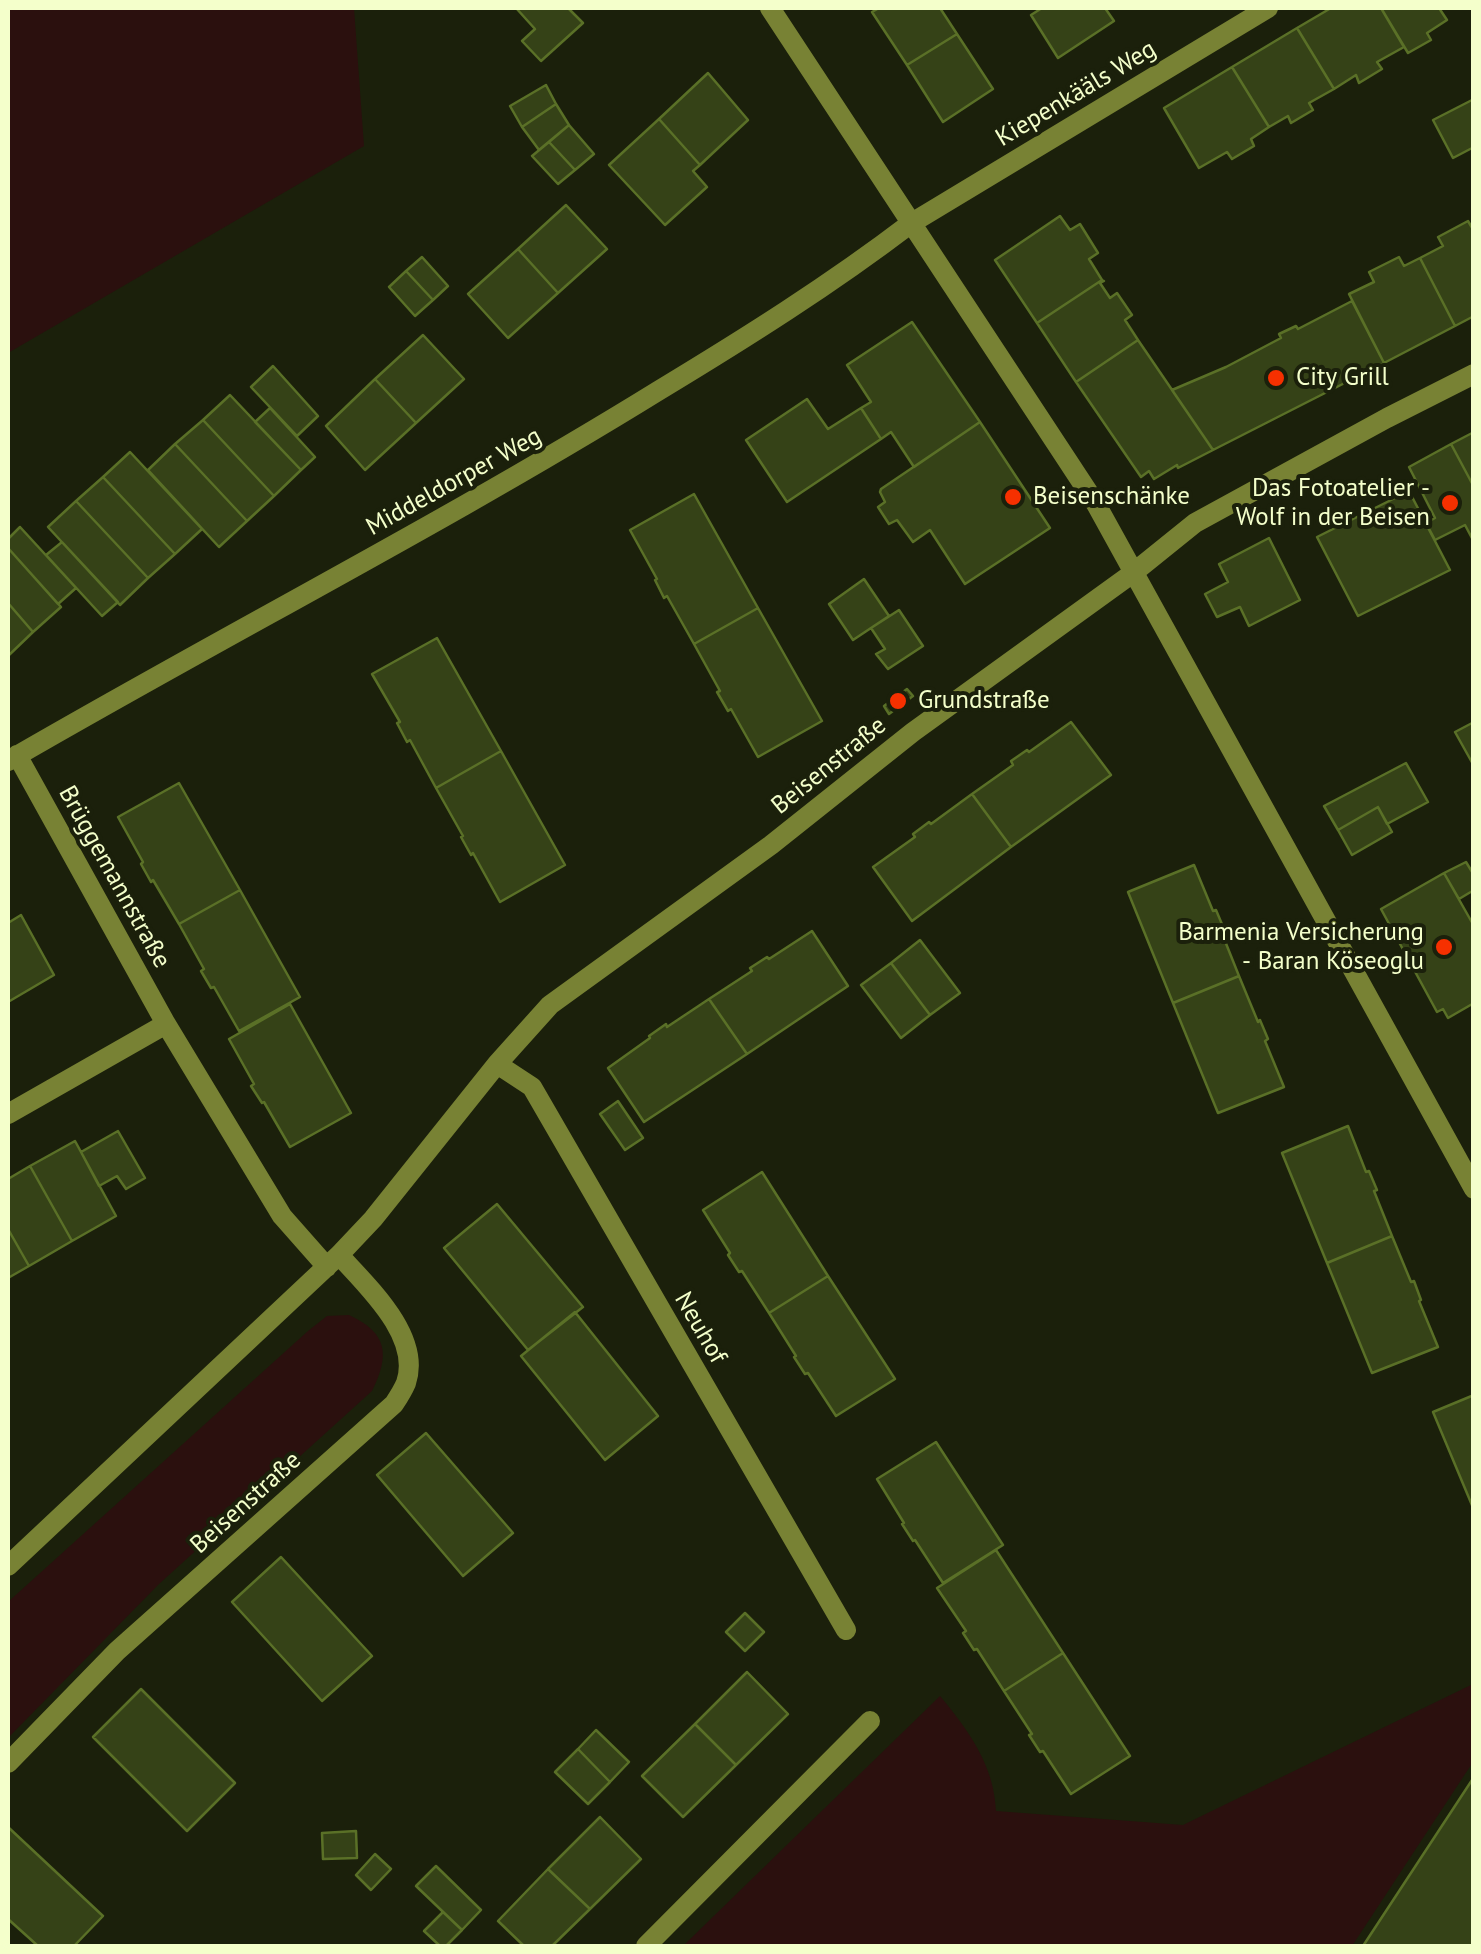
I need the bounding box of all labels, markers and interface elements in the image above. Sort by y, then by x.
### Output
street label: Kiepenkääls Weg [991,34,1161,154]
place label: City Grill [1296,363,1389,393]
marker: City Grill [1265,367,1287,389]
street label: Middeldorper Weg [361,421,547,543]
place label: Das Fotoatelier - Wolf in der Beisen [1236,474,1430,533]
place label: Beisenschänke [1033,482,1190,512]
marker: Beisenschänke [1002,486,1024,508]
marker: Das Fotoatelier - Wolf in der Beisen [1439,492,1461,514]
place label: Grundstraße [918,686,1050,716]
marker: Grundstraße [887,690,909,712]
street label: Beisenstraße [766,711,892,821]
street label: Brüggemannstraße [52,781,176,973]
place label: Barmenia Versicherung - Baran Köseoglu [1178,918,1424,977]
marker: Barmenia Versicherung - Baran Köseoglu [1433,936,1455,958]
street label: Neuhof [668,1287,732,1369]
street label: Beisenstraße [185,1446,307,1560]

